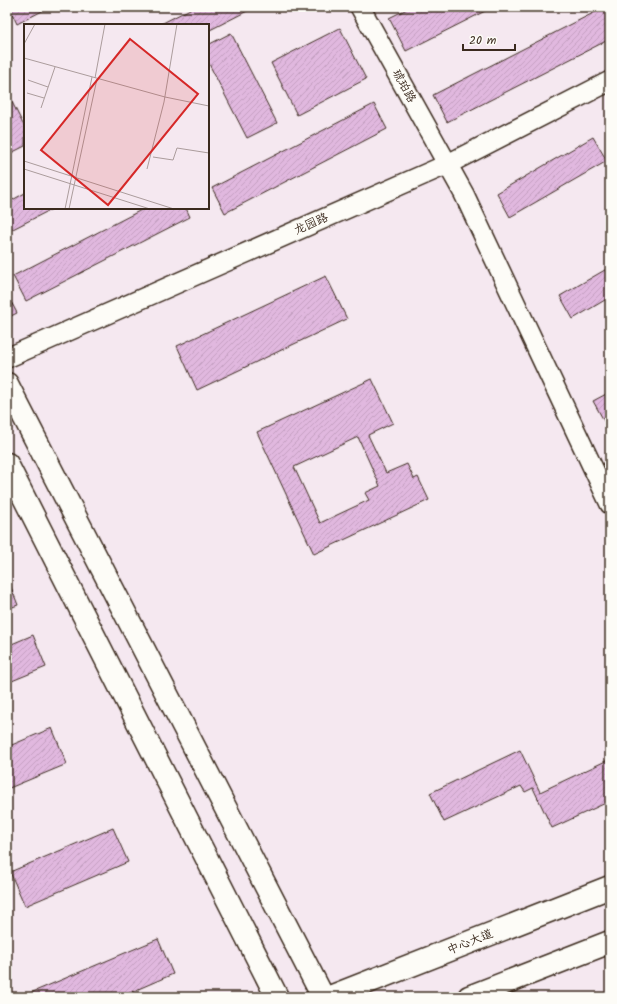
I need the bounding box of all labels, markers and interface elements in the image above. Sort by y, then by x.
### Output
inset map [24,24,209,209]
scale bar [463,26,515,52]
text: 20 m [469,31,497,50]
street label: 琥珀路 [387,66,421,106]
street label: 龙园路 [291,208,331,240]
street label: 中心大道 [444,924,496,960]

